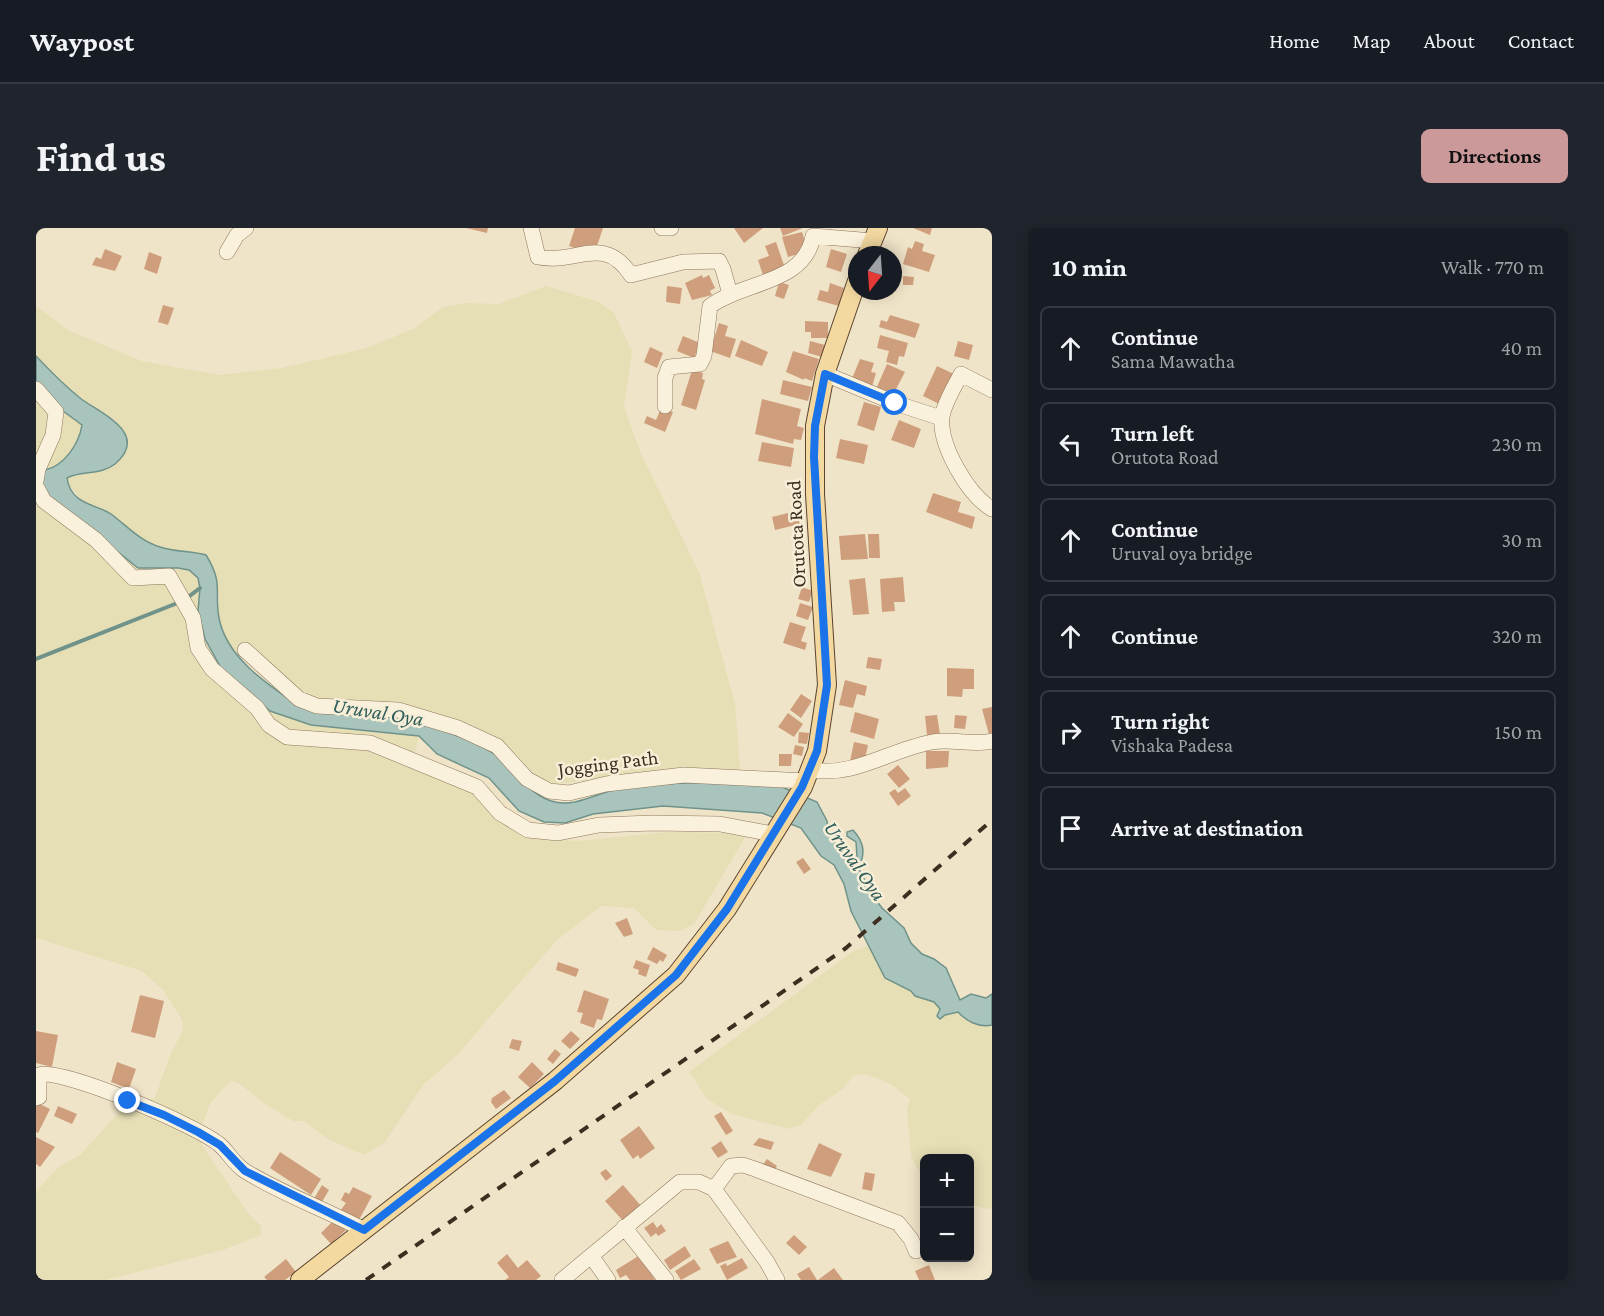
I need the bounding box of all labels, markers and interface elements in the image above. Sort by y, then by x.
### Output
text: Waypost [30,26,134,57]
text: Home [1269,29,1319,53]
text: Map [1352,29,1391,53]
text: About [1424,29,1475,53]
text: Contact [1508,29,1574,53]
button: Directions [1421,129,1568,183]
text: Find us [36,133,166,180]
north arrow [848,246,902,300]
text: 10 min [1052,253,1127,282]
text: Walk · 770 m [1441,256,1544,278]
text: Continue [1111,325,1198,350]
icon: ahead [1054,332,1087,365]
text: 40 m [1501,337,1542,359]
text: Sama Mawatha [1111,350,1235,372]
route start [881,389,907,415]
text: Turn left [1111,421,1194,446]
icon: left [1054,428,1087,461]
text: 230 m [1492,433,1542,455]
text: Orutota Road [1111,446,1219,468]
street label: Orutota Road [782,479,810,588]
text: Continue [1111,517,1198,542]
icon: ahead [1054,524,1087,557]
text: 30 m [1501,529,1542,551]
text: Uruval oya bridge [1111,542,1253,564]
icon: ahead [1054,620,1087,653]
text: Continue [1111,624,1198,649]
text: 320 m [1492,625,1542,647]
water label: Uruval Oya [331,693,425,731]
text: Turn right [1111,709,1209,734]
icon: right [1054,716,1087,749]
text: 150 m [1495,721,1542,743]
text: Vishaka Padesa [1111,734,1233,756]
street label: Jogging Path [555,746,660,781]
icon: arrive [1054,812,1087,845]
water label: Uruval Oya [819,816,891,906]
text: Arrive at destination [1111,816,1303,841]
route end [114,1087,140,1113]
map controls [920,1154,974,1262]
button: + [920,1154,974,1208]
button: − [920,1208,974,1262]

